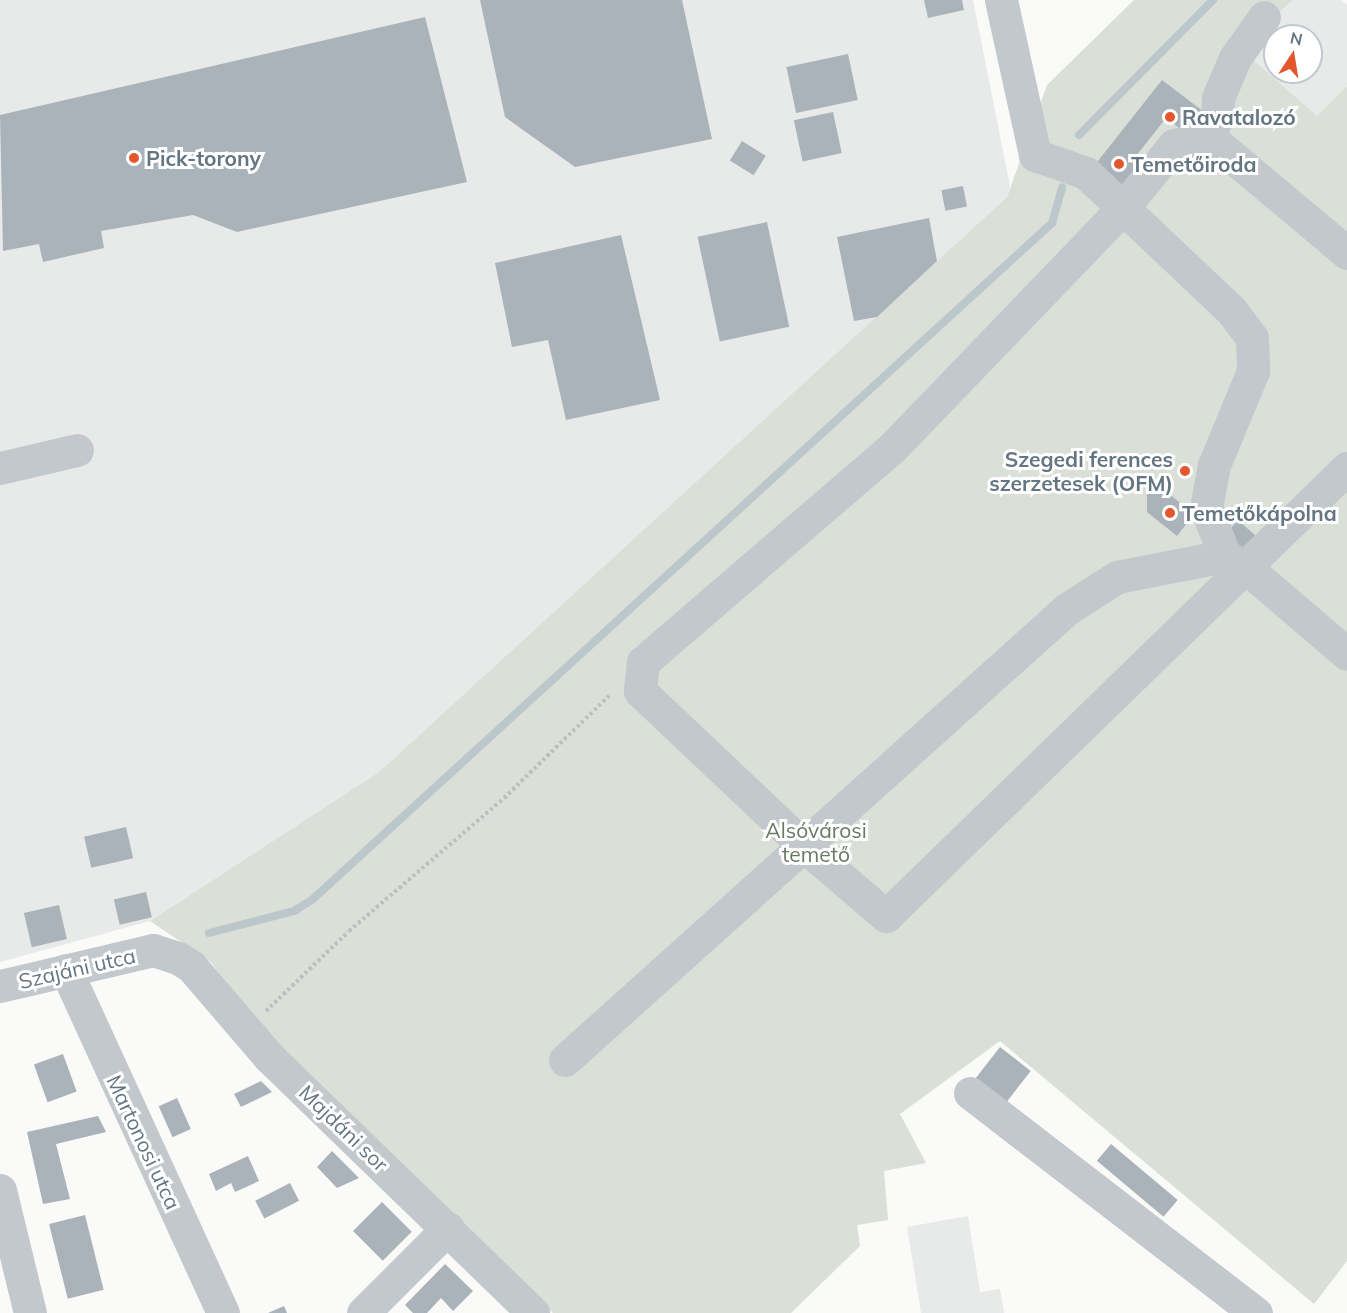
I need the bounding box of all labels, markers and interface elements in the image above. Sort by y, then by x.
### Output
north arrow [1263,24,1323,84]
text: N [1288,27,1304,49]
place label: Ravatalozó [1182,104,1296,130]
marker: Ravatalozó [1163,110,1177,124]
place label: Pick-torony [146,145,261,171]
marker: Pick-torony [127,151,141,165]
place label: Temetőiroda [1131,151,1257,177]
marker: Temetőiroda [1112,157,1126,171]
place label: Szegedi ferences szerzetesek (OFM) [989,446,1173,496]
marker: Szegedi ferences szerzetesek (OFM) [1178,464,1192,478]
place label: Temetőkápolna [1182,500,1337,526]
marker: Temetőkápolna [1163,506,1177,520]
park label: Alsóvárosi temető [765,817,867,867]
street label: Szajáni utca [16,942,138,994]
street label: Martonosi utca [102,1071,186,1213]
street label: Majdáni sor [294,1079,394,1177]

